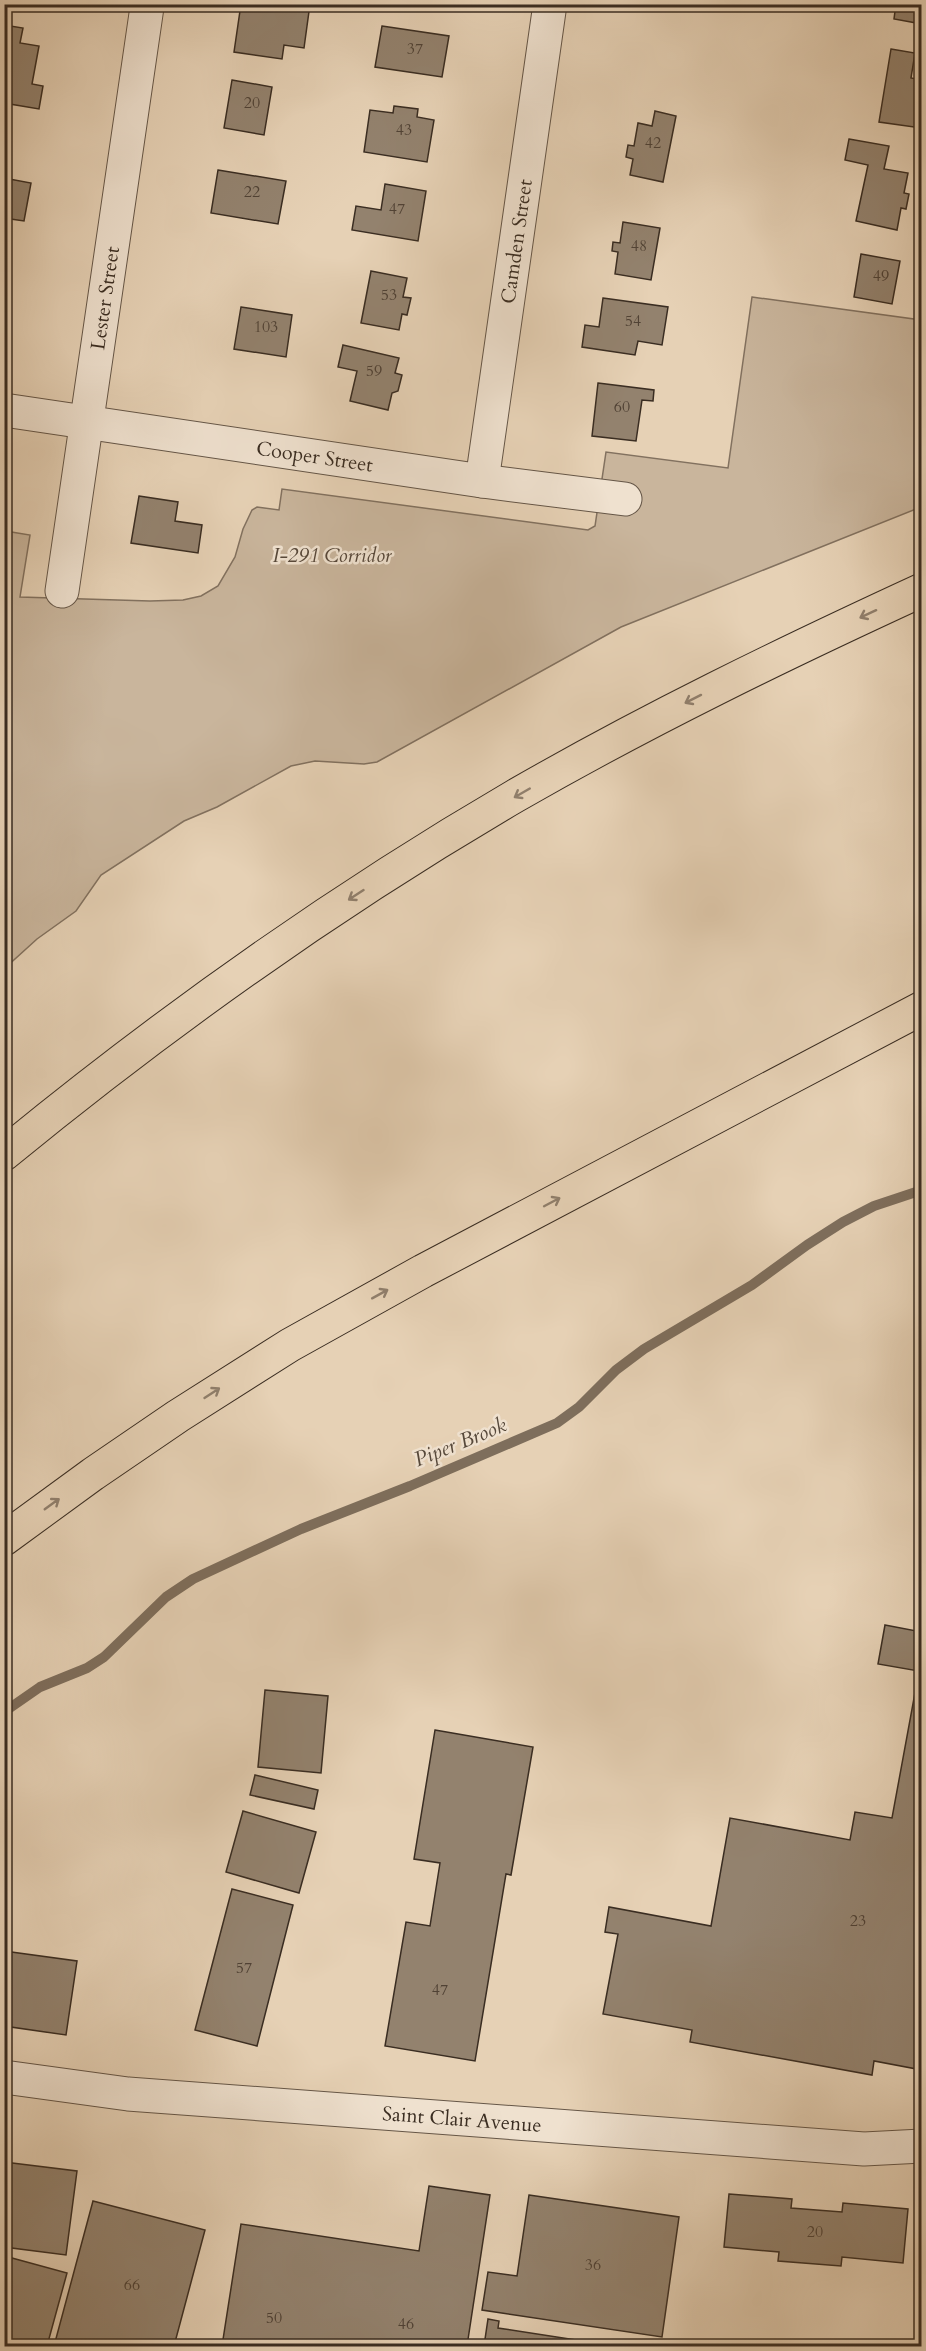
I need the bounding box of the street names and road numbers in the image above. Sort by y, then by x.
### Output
street label: Camden Street [494,177,539,306]
street label: Lester Street [84,244,126,352]
street label: Cooper Street [254,435,375,479]
street label: Saint Clair Avenue [381,2100,542,2139]

